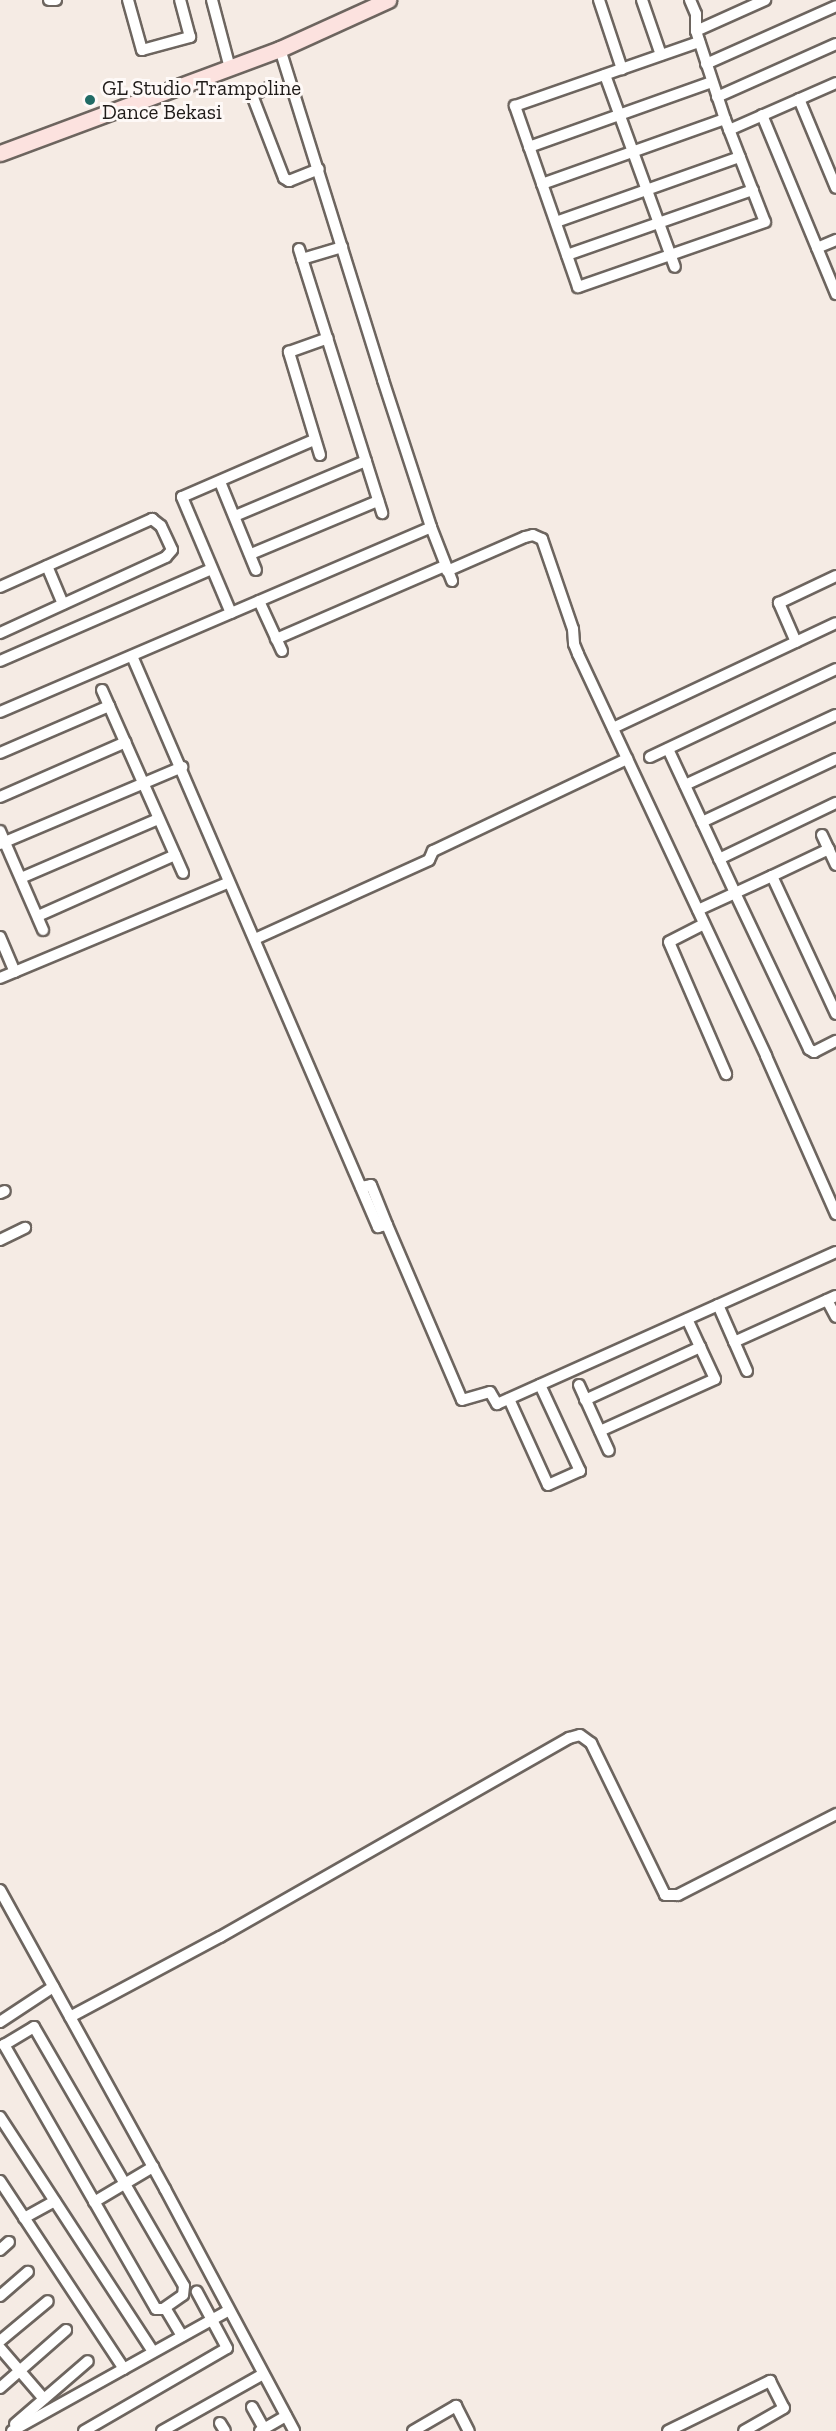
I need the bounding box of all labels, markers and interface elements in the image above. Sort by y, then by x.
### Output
place label: GL Studio Trampoline Dance Bekasi [102,75,302,125]
marker: GL Studio Trampoline Dance Bekasi [83,93,97,107]

